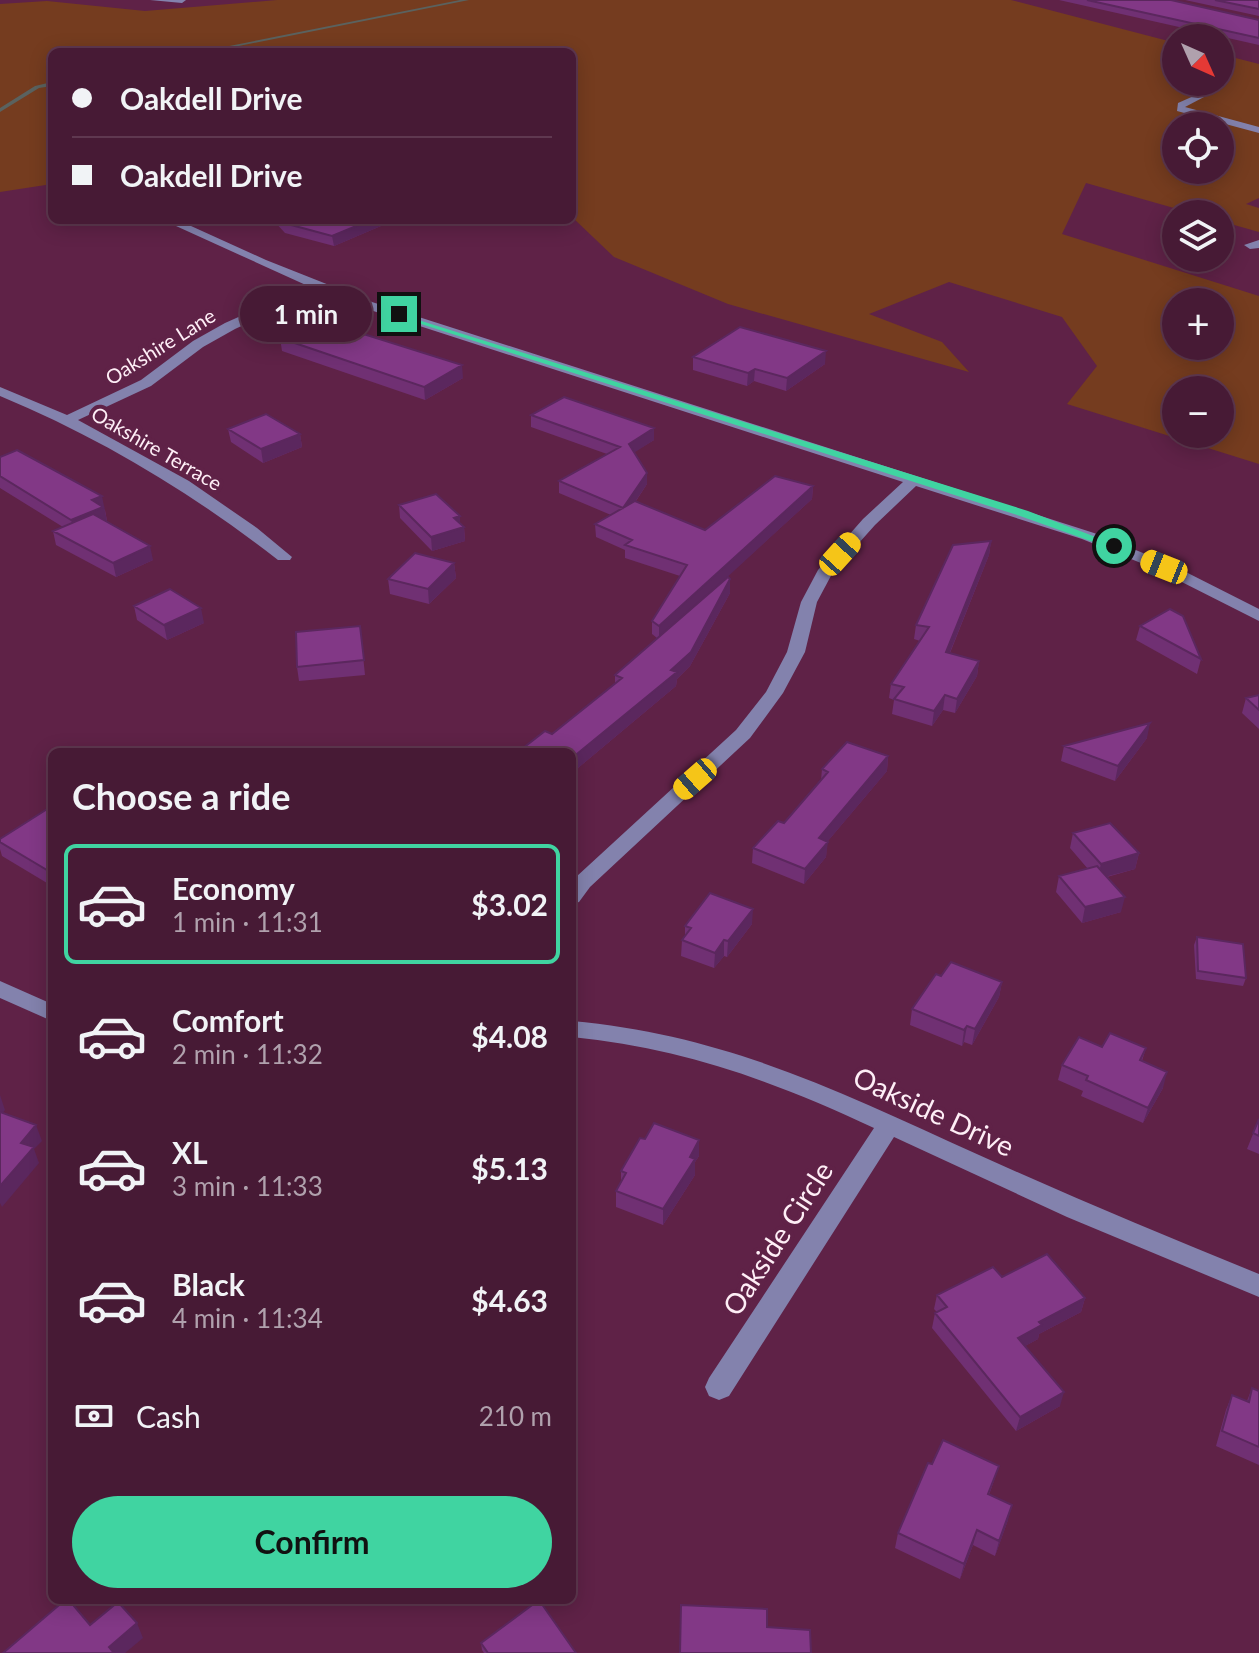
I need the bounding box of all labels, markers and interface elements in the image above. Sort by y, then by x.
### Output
north arrow [1162,24,1234,96]
map controls [1162,24,1234,448]
text: Oakdell Drive [120,80,302,116]
button: locate [1162,112,1234,184]
text: Oakdell Drive [120,157,302,193]
button: layers [1162,200,1234,272]
callout: 1 min [239,286,371,342]
button: + [1162,288,1234,360]
route end [381,296,417,332]
text: 1 min [274,298,338,330]
street label: Oakshire Lane [101,303,219,389]
button: − [1162,376,1234,448]
street label: Oakshire Terrace [88,401,226,495]
car [815,528,865,580]
route start [1096,528,1132,564]
car [1137,547,1191,587]
car [669,754,721,804]
text: Choose a ride [72,774,291,818]
icon: car [76,868,148,940]
text: Economy [172,870,295,906]
text: $3.02 [471,886,548,922]
text: 1 min · 11:31 [172,906,323,938]
icon: car [76,1000,148,1072]
text: Comfort [172,1002,284,1038]
text: $4.08 [471,1018,548,1054]
text: 2 min · 11:32 [172,1038,323,1070]
street label: Oakside Drive [848,1059,1020,1163]
icon: car [76,1132,148,1204]
text: XL [172,1134,208,1170]
text: $5.13 [471,1150,548,1186]
street label: Oakside Circle [715,1155,839,1321]
text: 3 min · 11:33 [172,1170,323,1202]
icon: car [76,1264,148,1336]
text: Black [172,1266,245,1302]
text: $4.63 [471,1282,548,1318]
text: 4 min · 11:34 [172,1302,323,1334]
icon: cash [72,1394,116,1438]
text: Cash [136,1398,201,1434]
text: 210 m [479,1400,552,1432]
button: Confirm [72,1496,552,1588]

